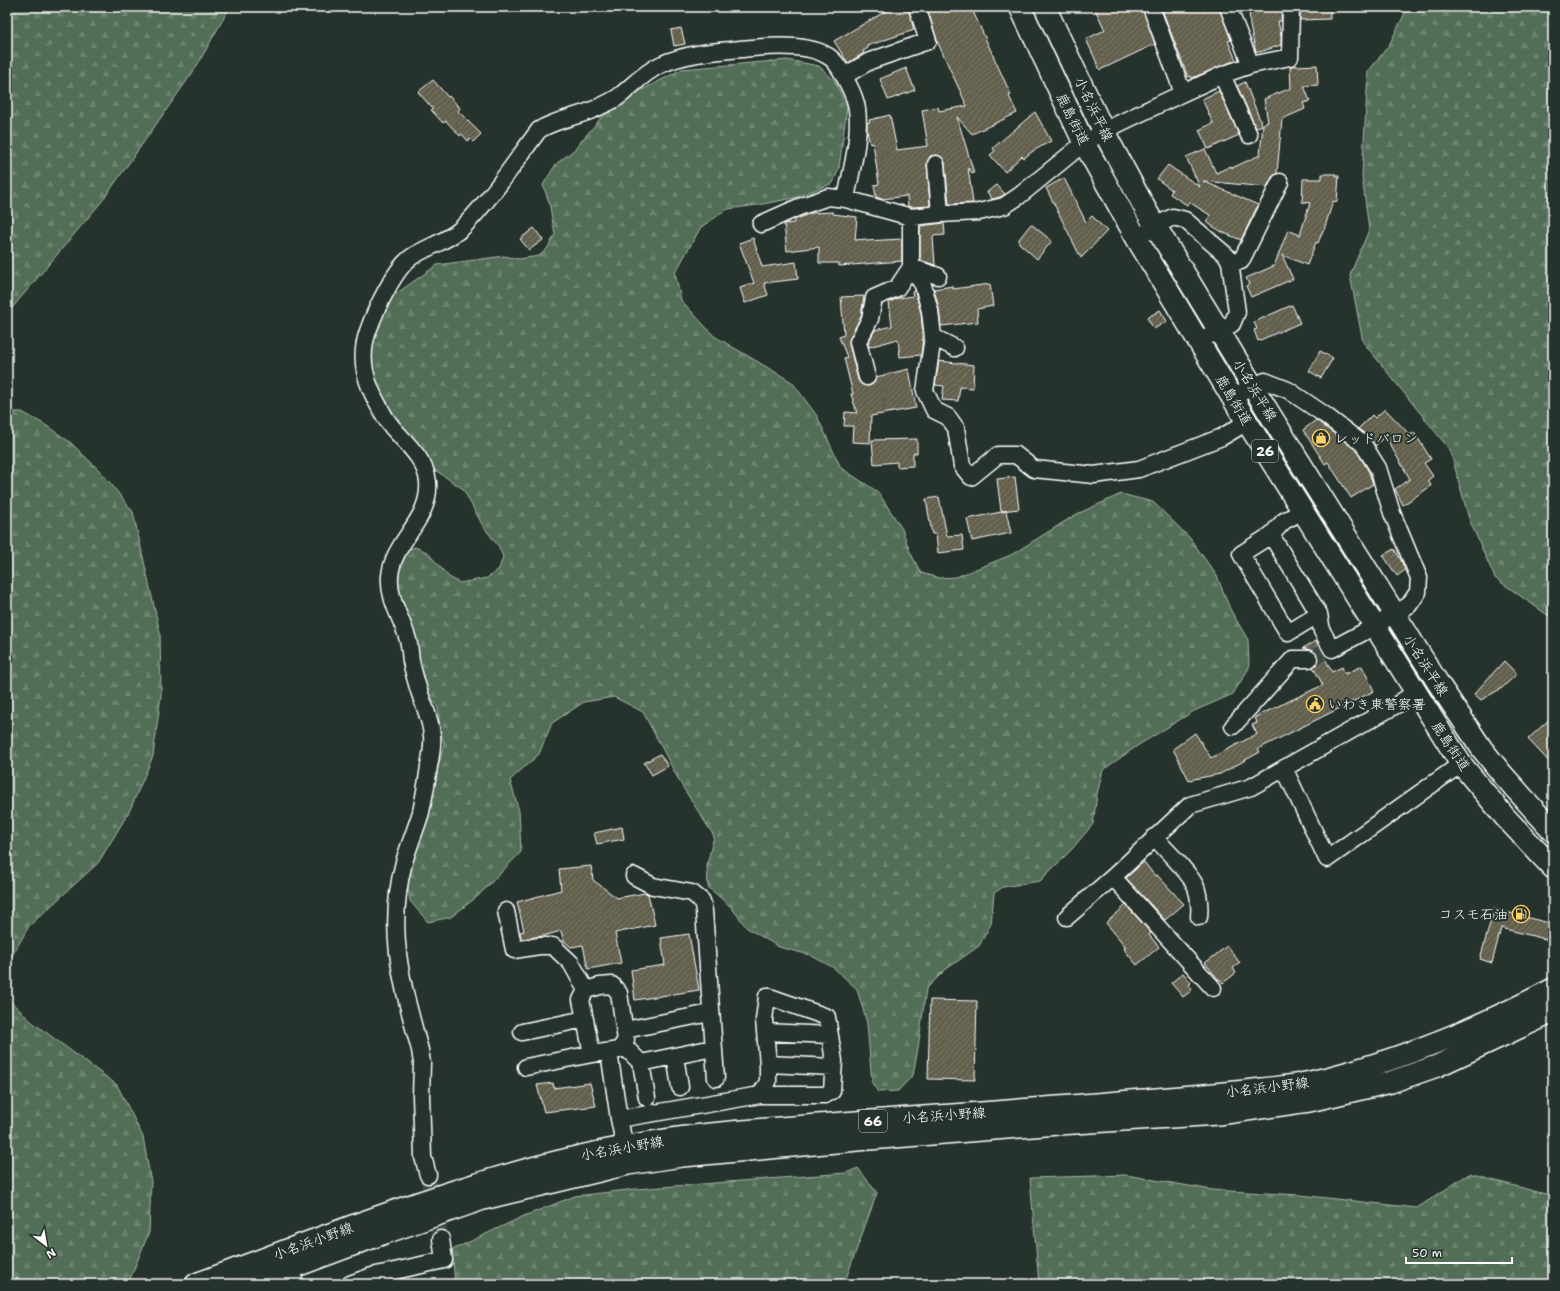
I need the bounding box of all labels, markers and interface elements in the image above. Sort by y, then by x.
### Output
street label: 小名浜平線 [1071,74,1117,144]
street label: 鹿島街道 [1053,90,1093,148]
street label: 小名浜平線 [1229,356,1281,424]
street label: 鹿島街道 [1212,371,1256,429]
shop icon: レッドバロン [1311,428,1331,448]
place label: レッドバロン [1334,429,1418,447]
road number: 26 [1252,440,1278,462]
street label: 小名浜平線 [1399,631,1453,699]
public building icon: いわき東警察署 [1305,694,1325,714]
place label: いわき東警察署 [1328,695,1426,713]
street label: 鹿島街道 [1428,718,1474,774]
fuel station icon: コスモ石油 [1511,904,1531,924]
place label: コスモ石油 [1439,905,1508,923]
street label: 小名浜小野線 [1224,1073,1310,1101]
street label: 小名浜小野線 [901,1103,987,1127]
road number: 66 [859,1110,887,1132]
street label: 小名浜小野線 [579,1132,665,1164]
street label: 小名浜小野線 [270,1218,356,1264]
north arrow [26,1225,66,1265]
scale bar [1406,1239,1512,1265]
text: N [43,1244,58,1262]
text: 50 m [1412,1245,1442,1261]

